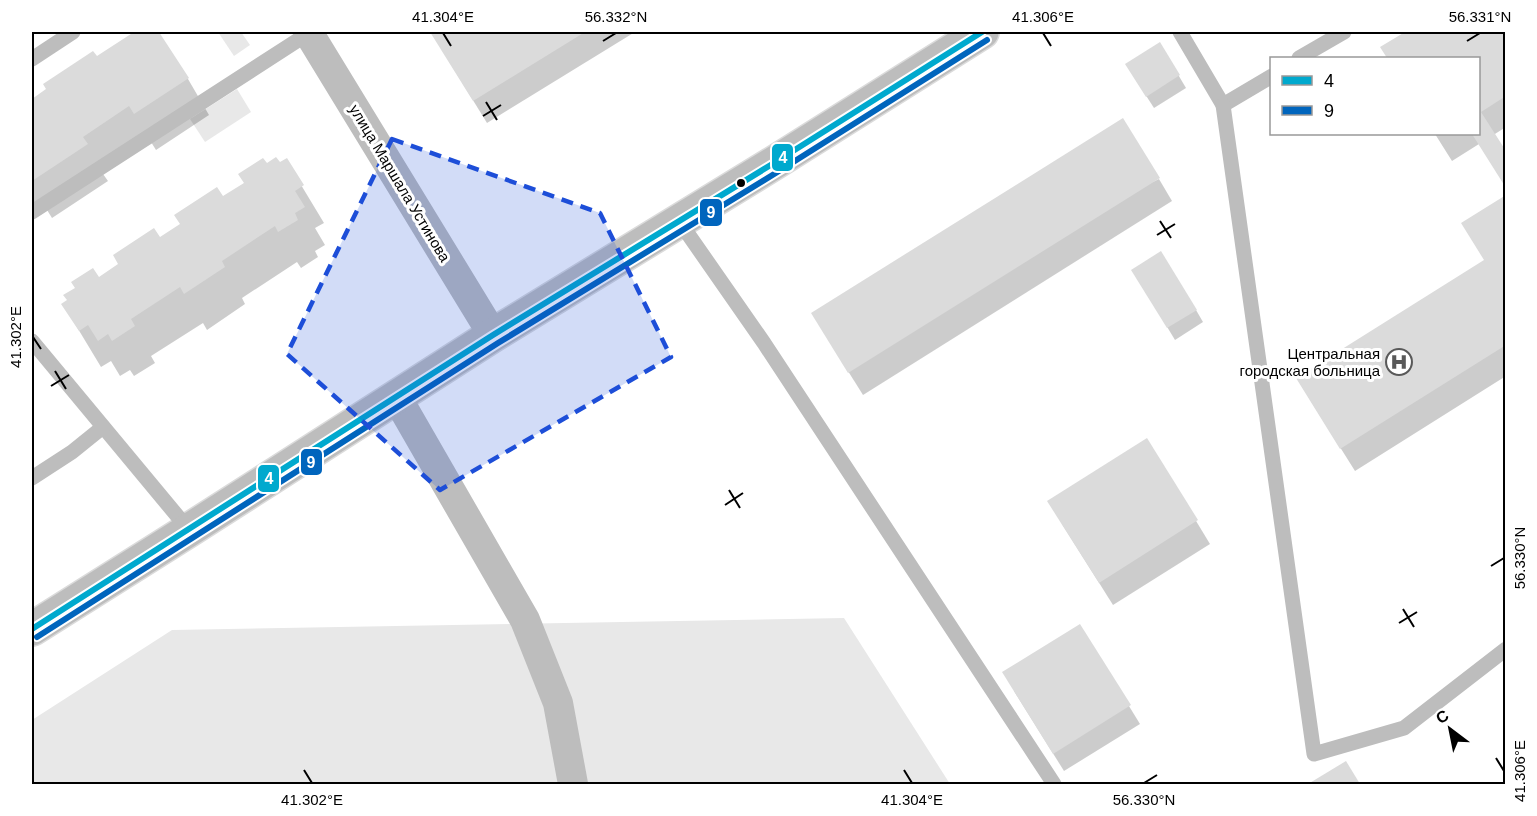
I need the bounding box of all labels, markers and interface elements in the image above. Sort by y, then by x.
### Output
text: 41.304°E [412,8,474,25]
text: 56.332°N [585,8,647,25]
text: 41.306°E [1012,8,1074,25]
text: 56.331°N [1449,8,1511,25]
legend [1270,57,1480,135]
text: 4 [1324,71,1334,91]
street label: улица Маршала Устинова [346,101,454,265]
text: 9 [1324,101,1334,121]
line badge: 4 [771,143,794,172]
text: 4 [779,149,788,166]
unlabelled marker [735,177,747,189]
line badge: 9 [699,198,723,227]
text: 9 [707,204,716,221]
text: 41.302°E [7,306,24,368]
place label: Центральная городская больница [1240,345,1381,379]
hospital icon: Центральная городская больница [1384,347,1414,377]
line badge: 9 [300,448,323,476]
text: 9 [307,454,316,471]
line badge: 4 [257,464,280,493]
text: 4 [265,470,274,487]
text: 56.330°N [1511,527,1528,589]
north arrow [1420,699,1480,759]
text: С [1433,706,1452,727]
text: 41.306°E [1511,740,1528,802]
text: 41.302°E [281,791,343,808]
text: 41.304°E [881,791,943,808]
text: 56.330°N [1113,791,1175,808]

